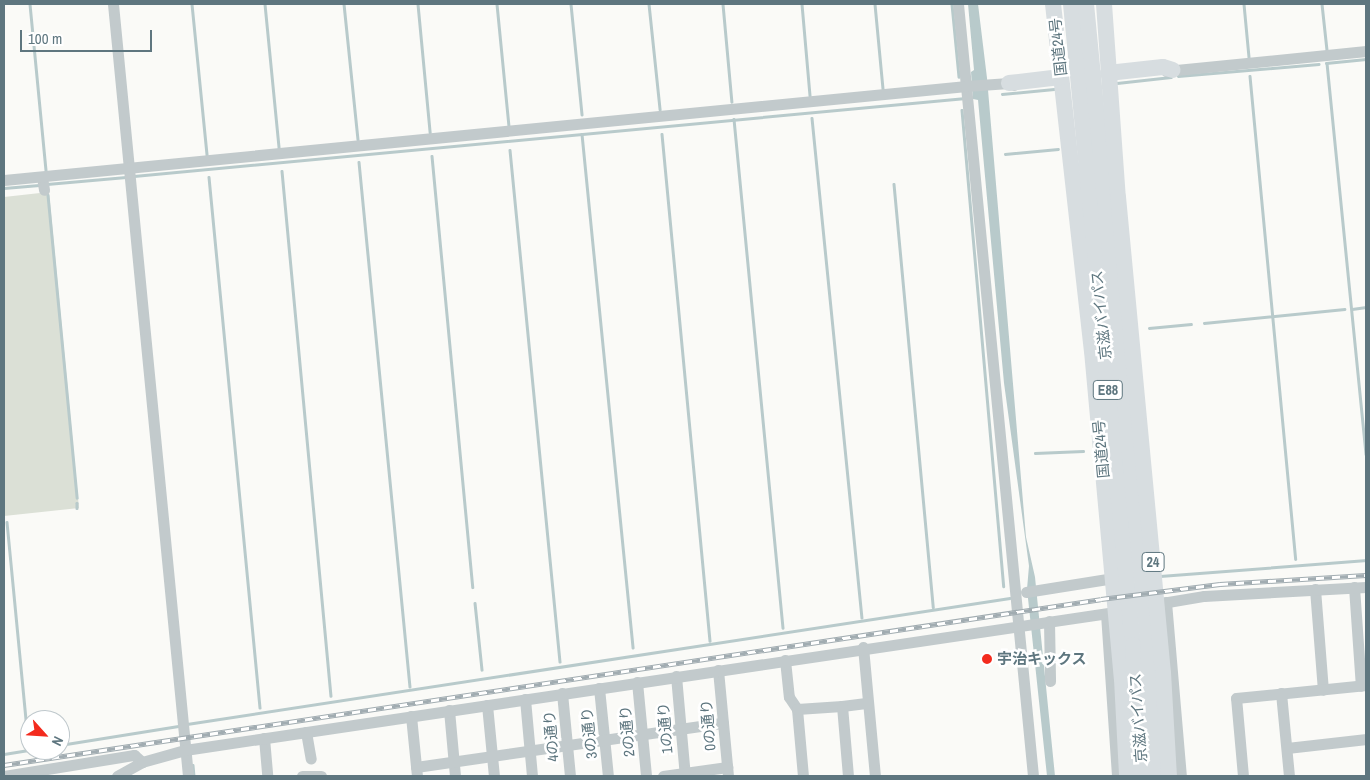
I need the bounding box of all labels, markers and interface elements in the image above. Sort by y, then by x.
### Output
street label: 国道24号 [1046,17,1070,77]
scale bar [22,20,155,52]
text: 100 m [28,28,62,49]
street label: 京滋バイパス [1087,269,1115,361]
road number: E88 [1092,378,1124,402]
street label: 国道24号 [1089,419,1113,479]
road number: 24 [1140,550,1166,574]
place label: 宇治キックス [997,650,1087,668]
marker: 宇治キックス [981,653,993,665]
street label: 京滋バイパス [1126,672,1150,764]
street label: 0の通り [697,698,719,752]
street label: 1の通り [654,701,676,755]
street label: 2の通り [616,704,638,758]
street label: 3の通り [577,706,601,760]
street label: 4の通り [540,709,562,763]
north arrow [20,710,70,760]
text: N [48,733,67,749]

